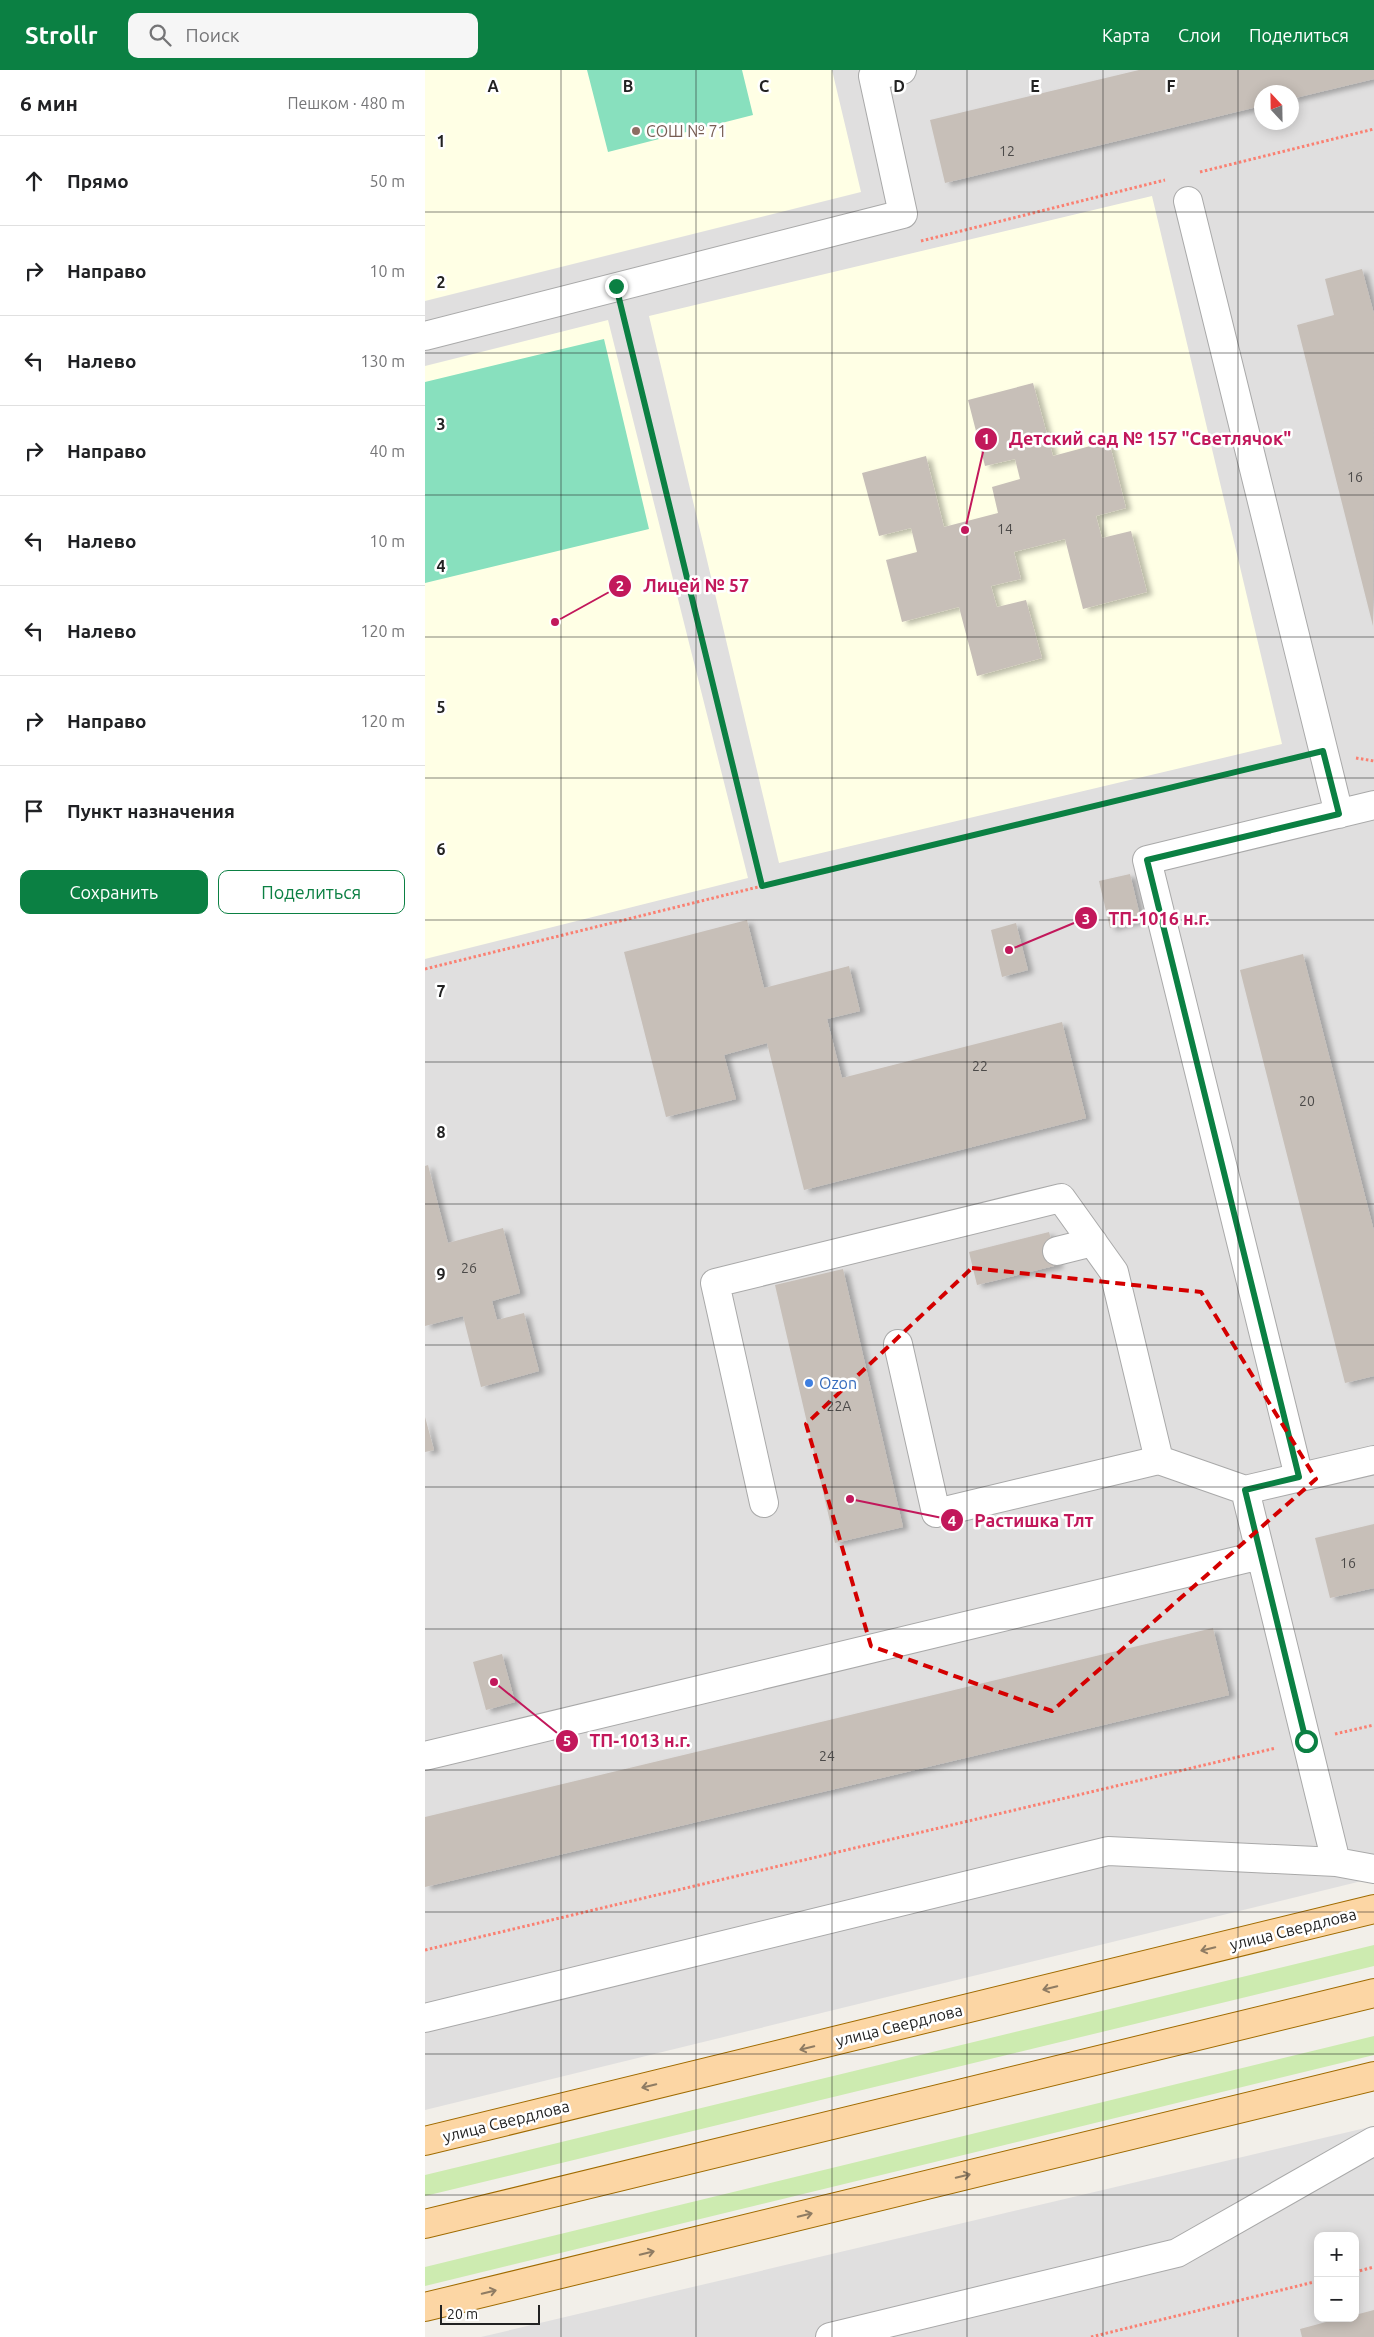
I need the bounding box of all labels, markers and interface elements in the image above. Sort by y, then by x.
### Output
search box [128,13,478,58]
icon: search [146,21,174,49]
text: Strollr [25,22,98,49]
text: Поиск [186,24,240,46]
text: Карта [1102,25,1150,45]
text: Слои [1178,25,1221,45]
text: Поделиться [1249,25,1349,45]
text: A [487,77,499,95]
text: B [623,77,633,95]
text: C [759,77,769,95]
text: D [893,77,905,95]
text: E [1030,77,1040,95]
text: F [1167,77,1176,95]
north arrow [1254,85,1299,130]
text: 6 мин [20,91,78,115]
text: Пешком · 480 m [287,94,405,112]
place label: СОШ № 71 [646,122,727,140]
marker: СОШ № 71 [630,125,642,137]
text: 1 [436,132,446,150]
house number: 12 [999,143,1015,159]
icon: ahead [20,167,48,195]
text: Прямо [67,170,129,192]
text: 50 m [369,172,405,190]
icon: right [20,257,48,285]
text: Направо [67,260,147,282]
text: 10 m [369,262,405,280]
text: 2 [436,273,446,291]
route end [605,275,628,298]
icon: left [20,347,48,375]
text: Налево [67,350,136,372]
text: 130 m [360,352,405,370]
text: 3 [436,415,446,433]
callout: Детский сад № 157 "Светлячок" [974,422,1301,455]
text: Детский сад № 157 "Светлячок" [1009,428,1291,448]
text: 1 [982,430,990,447]
icon: right [20,437,48,465]
text: Направо [67,440,147,462]
text: 40 m [369,442,405,460]
house number: 16 [1347,469,1363,485]
house number: 14 [997,521,1013,537]
icon: left [20,527,48,555]
text: Налево [67,530,136,552]
text: 10 m [369,532,405,550]
text: 4 [436,557,446,575]
callout: Лицей № 57 [608,569,759,602]
text: Лицей № 57 [643,575,749,595]
text: 2 [616,577,624,594]
icon: left [20,617,48,645]
text: Налево [67,620,136,642]
text: 120 m [360,622,405,640]
text: 5 [436,698,446,716]
icon: right [20,707,48,735]
text: Направо [67,710,147,732]
text: 120 m [360,712,405,730]
icon: arrive [20,797,48,825]
text: Пункт назначения [67,800,235,822]
text: 6 [436,840,446,858]
button: Сохранить [20,870,208,914]
button: Поделиться [218,870,405,914]
callout: ТП-1016 н.г. [1073,902,1219,935]
text: ТП-1016 н.г. [1109,908,1209,928]
text: 3 [1082,910,1090,927]
text: 7 [436,982,446,1000]
house number: 22 [972,1058,988,1074]
house number: 20 [1299,1093,1315,1109]
text: 8 [436,1123,446,1141]
house number: 26 [461,1260,477,1276]
text: 9 [436,1265,446,1283]
place label: Ozon [819,1374,857,1392]
marker: Ozon [803,1377,815,1389]
house number: 22А [827,1398,851,1414]
callout: Растишка Тлт [940,1504,1104,1537]
text: Растишка Тлт [974,1510,1094,1530]
text: 4 [948,1512,956,1529]
house number: 16 [1340,1555,1356,1571]
callout: ТП-1013 н.г. [555,1725,701,1758]
text: ТП-1013 н.г. [590,1730,690,1750]
route start [1295,1730,1318,1753]
text: 5 [563,1732,571,1749]
house number: 24 [819,1748,835,1764]
street label: улица Свердлова [1228,1905,1358,1953]
one-way arrow [1200,1945,1216,1955]
one-way arrow [1042,1984,1058,1993]
street label: улица Свердлова [834,2001,964,2049]
one-way arrow [800,2044,816,2053]
one-way arrow [642,2082,658,2091]
street label: улица Свердлова [441,2097,571,2145]
one-way arrow [955,2171,971,2180]
one-way arrow [797,2210,813,2219]
map controls [1314,2232,1359,2322]
button: + [1314,2232,1359,2277]
one-way arrow [639,2248,655,2257]
button: − [1314,2277,1359,2322]
one-way arrow [481,2287,497,2296]
scale bar [440,2302,540,2325]
text: 20 m [447,2306,478,2322]

